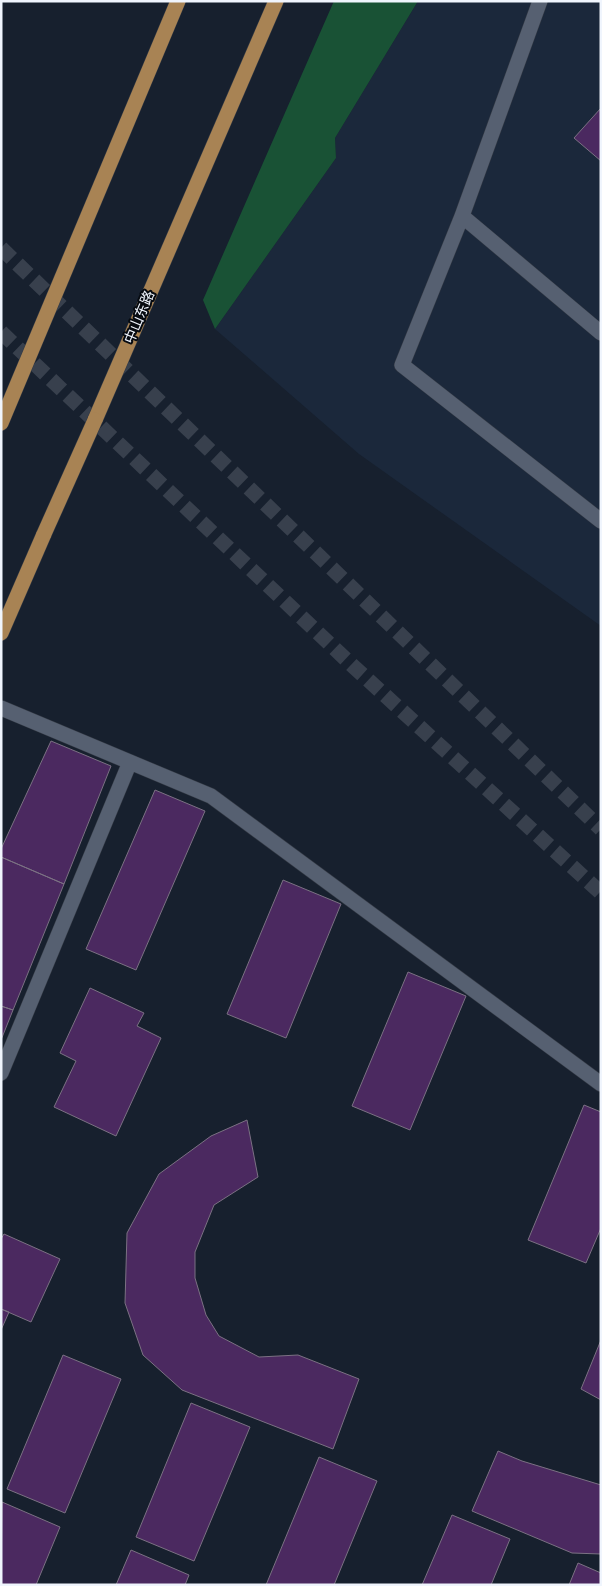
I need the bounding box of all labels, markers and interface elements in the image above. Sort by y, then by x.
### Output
street label: 中山东路 [121,288,157,346]

